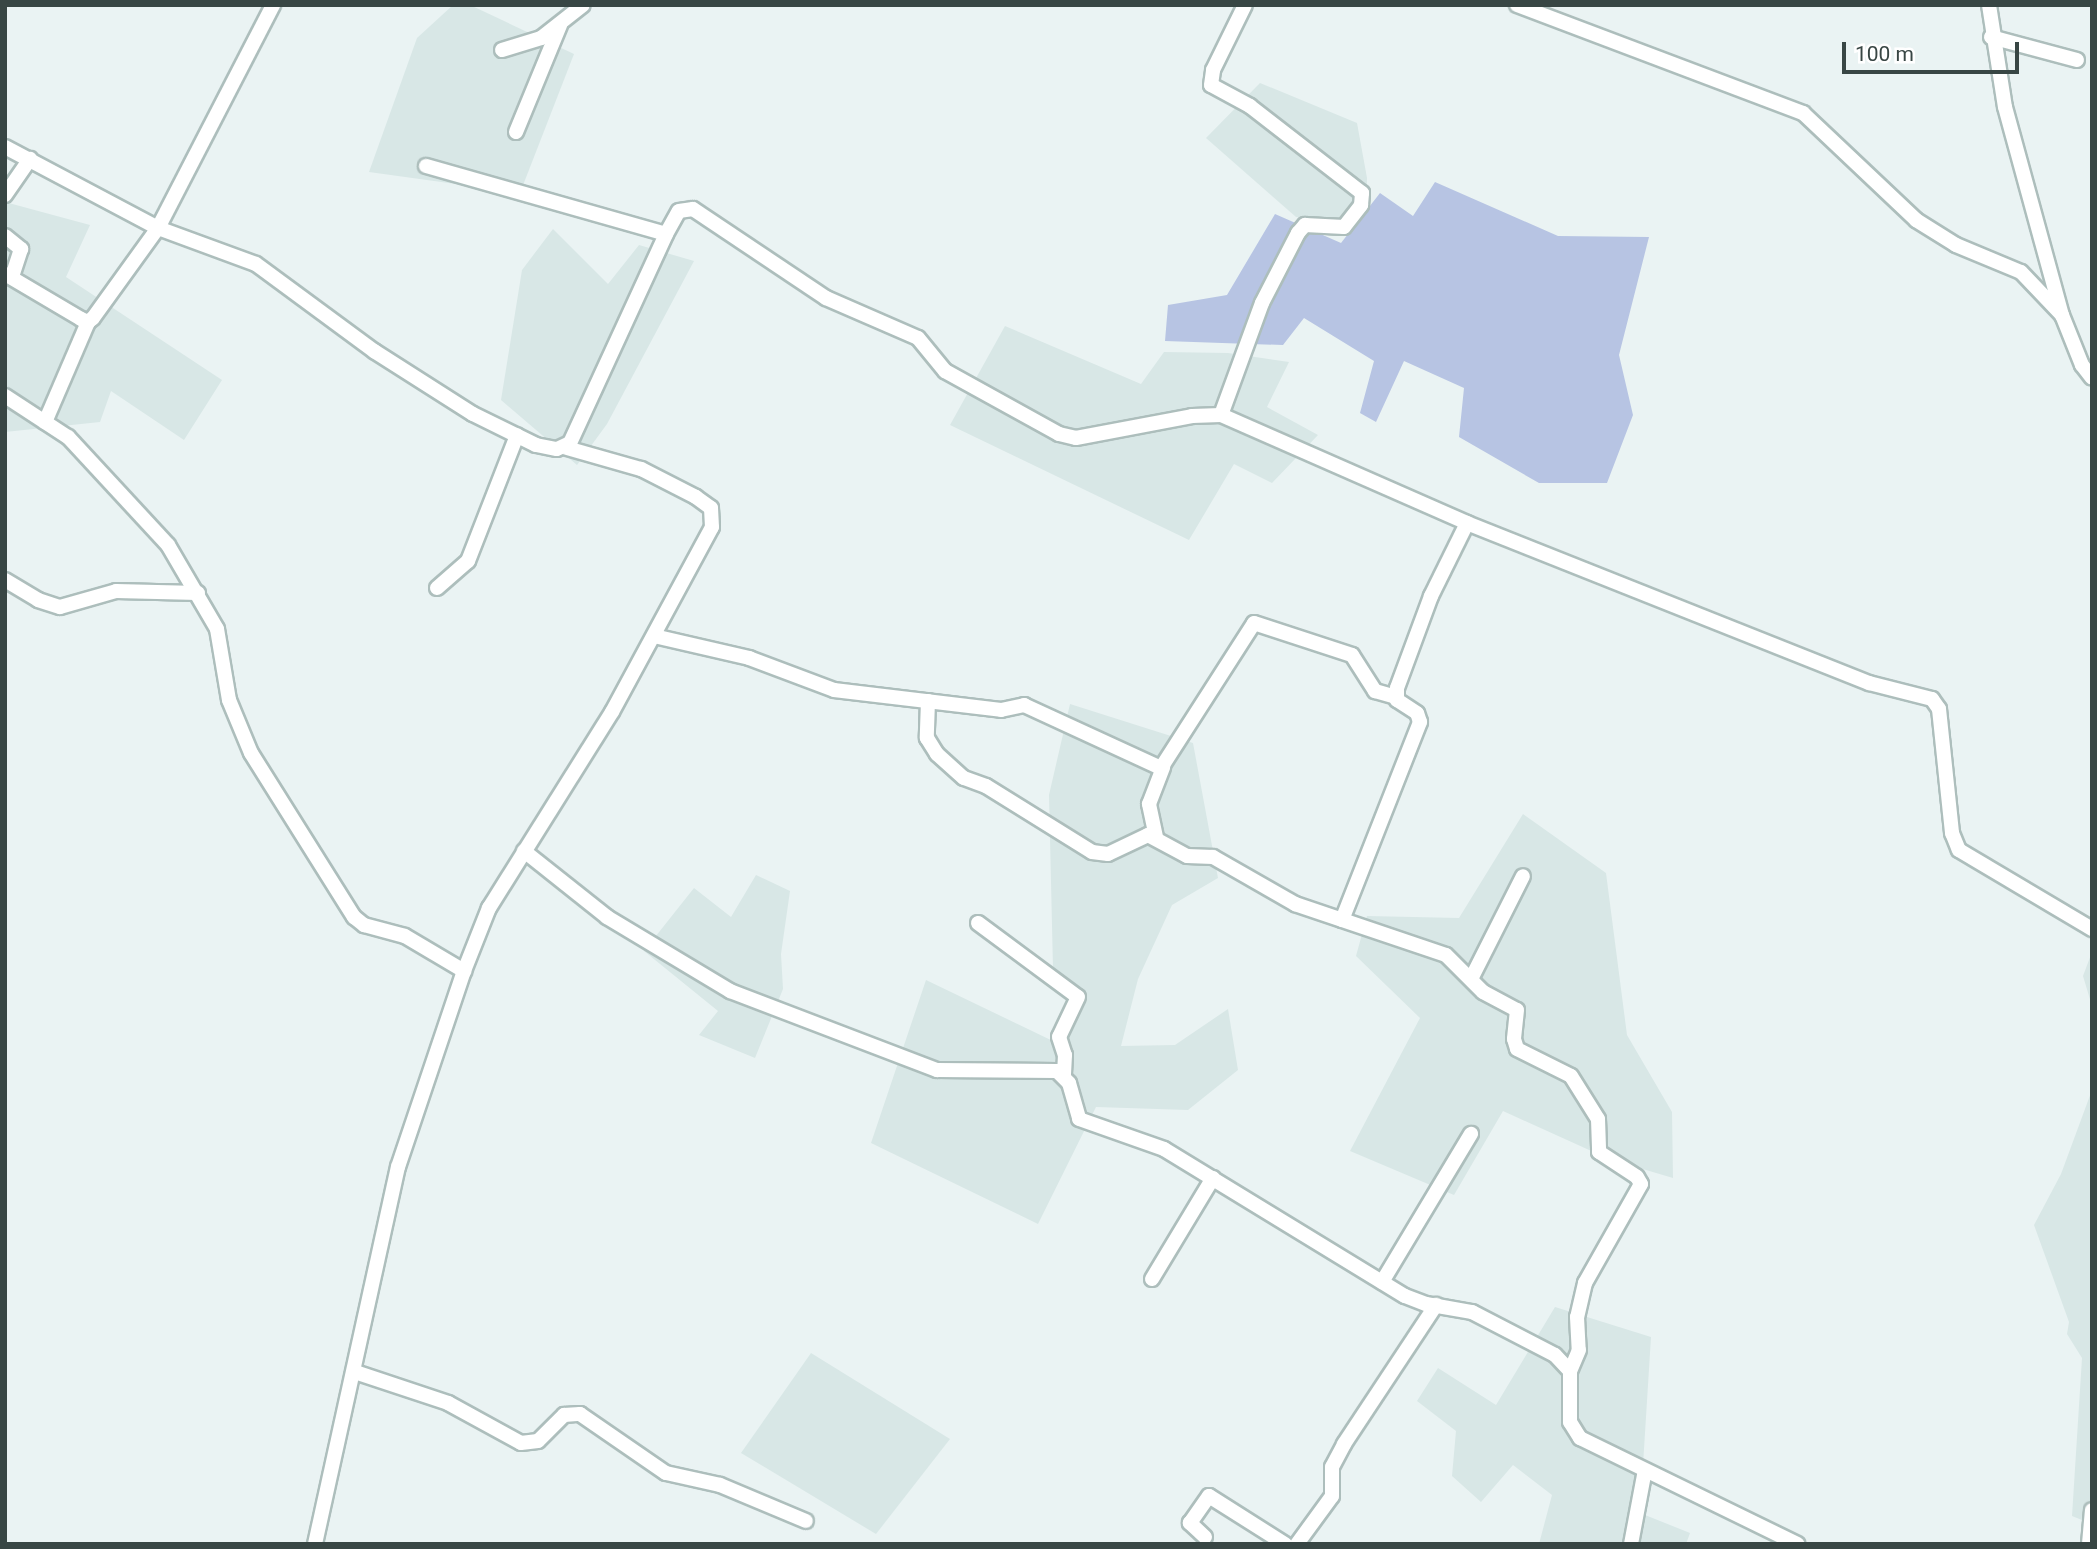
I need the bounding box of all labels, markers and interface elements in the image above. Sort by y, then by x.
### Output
scale bar [1845,28,2022,72]
text: 100 m [1855,42,1914,66]

